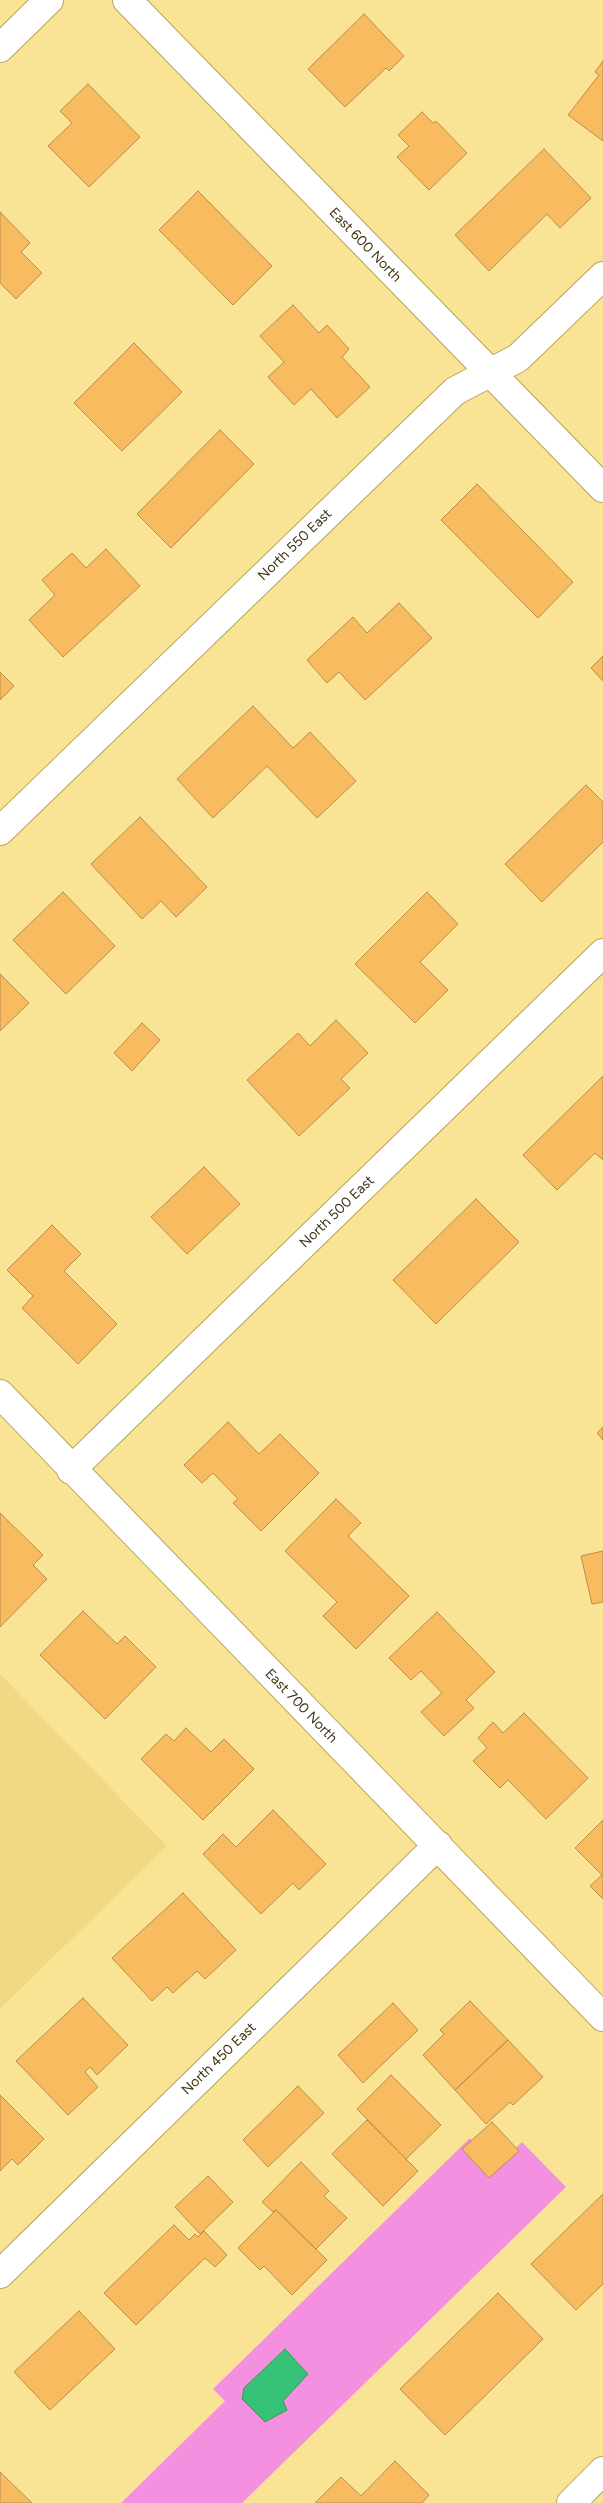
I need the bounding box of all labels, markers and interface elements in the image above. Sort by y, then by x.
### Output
street label: East 600 North [325,204,405,286]
street label: North 550 East [255,506,335,584]
street label: North 500 East [296,1172,378,1252]
street label: East 700 North [261,1665,341,1747]
street label: North 450 East [178,2019,260,2099]

